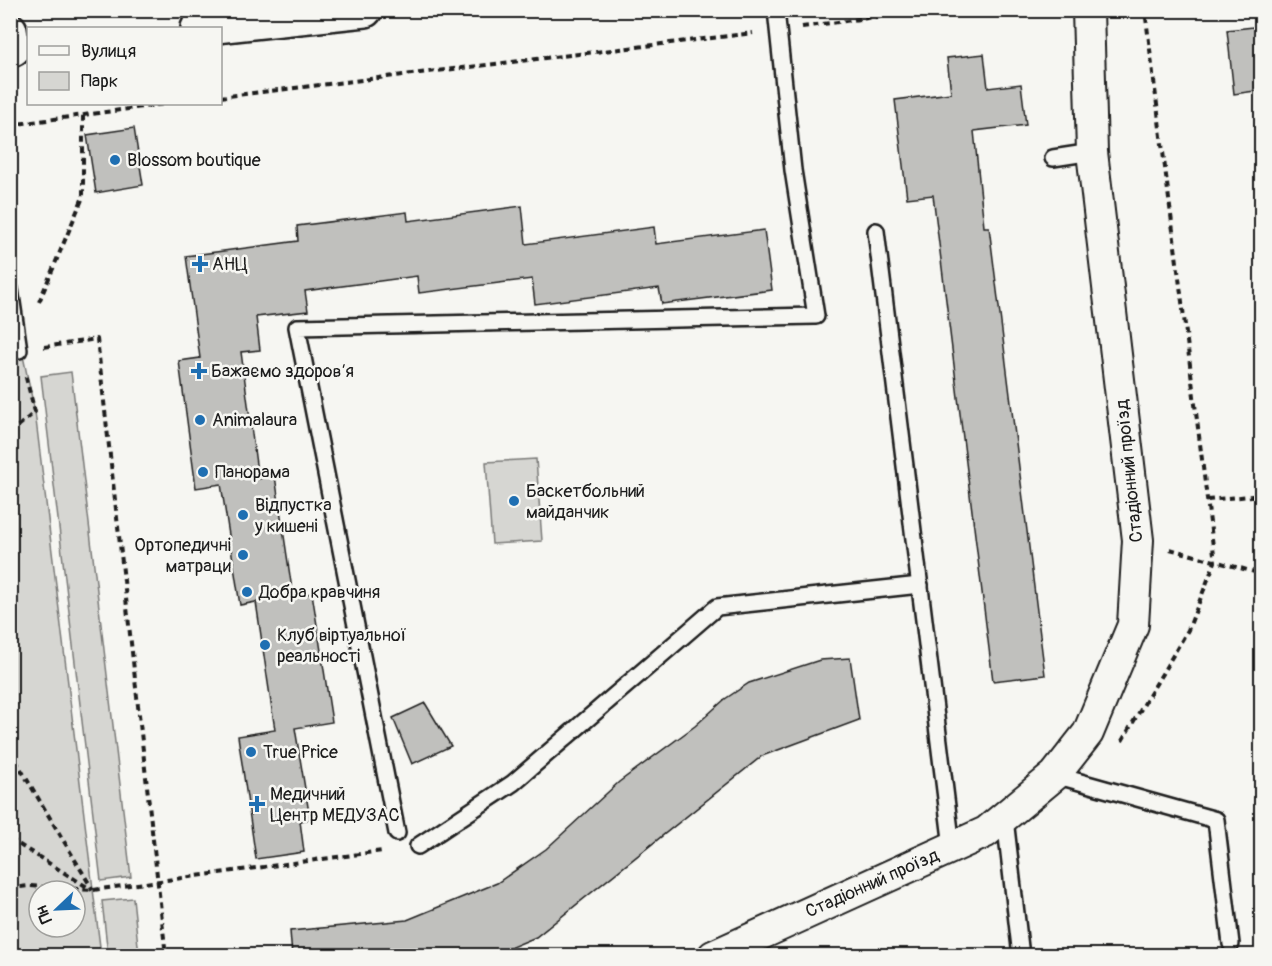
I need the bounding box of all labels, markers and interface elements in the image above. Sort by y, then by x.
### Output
legend [27,27,222,105]
text: Вулиця [81,40,136,63]
text: Парк [81,70,118,93]
place label: Blossom boutique [127,149,261,172]
marker: Blossom boutique [108,153,122,167]
place label: АНЦ [212,253,248,276]
marker: АНЦ [193,257,207,271]
place label: Бажаємо здоровʼя [211,360,354,383]
marker: Бажаємо здоровʼя [192,364,206,378]
street label: Стадіонний проїзд [1111,398,1148,544]
place label: Animalaura [212,409,297,432]
marker: Animalaura [193,413,207,427]
place label: Панорама [215,461,290,484]
marker: Панорама [196,465,210,479]
place label: Баскетбольний майданчик [526,480,645,524]
place label: Відпустка у кишені [254,494,332,538]
marker: Баскетбольний майданчик [507,494,521,508]
marker: Відпустка у кишені [236,508,250,522]
place label: Ортопедичні матраци [134,534,231,578]
marker: Ортопедичні матраци [236,548,250,562]
place label: Добра кравчиня [258,581,380,604]
marker: Добра кравчиня [240,585,254,599]
place label: Клуб віртуальної реальності [277,624,407,668]
marker: Клуб віртуальної реальності [258,638,272,652]
place label: True Price [263,741,338,764]
marker: True Price [244,745,258,759]
place label: Медичний Центр МЕДУЗАС [270,783,400,827]
marker: Медичний Центр МЕДУЗАС [248,795,266,813]
street label: Стадіонний проїзд [802,844,943,923]
north arrow [27,879,87,939]
text: Пн [31,902,57,926]

